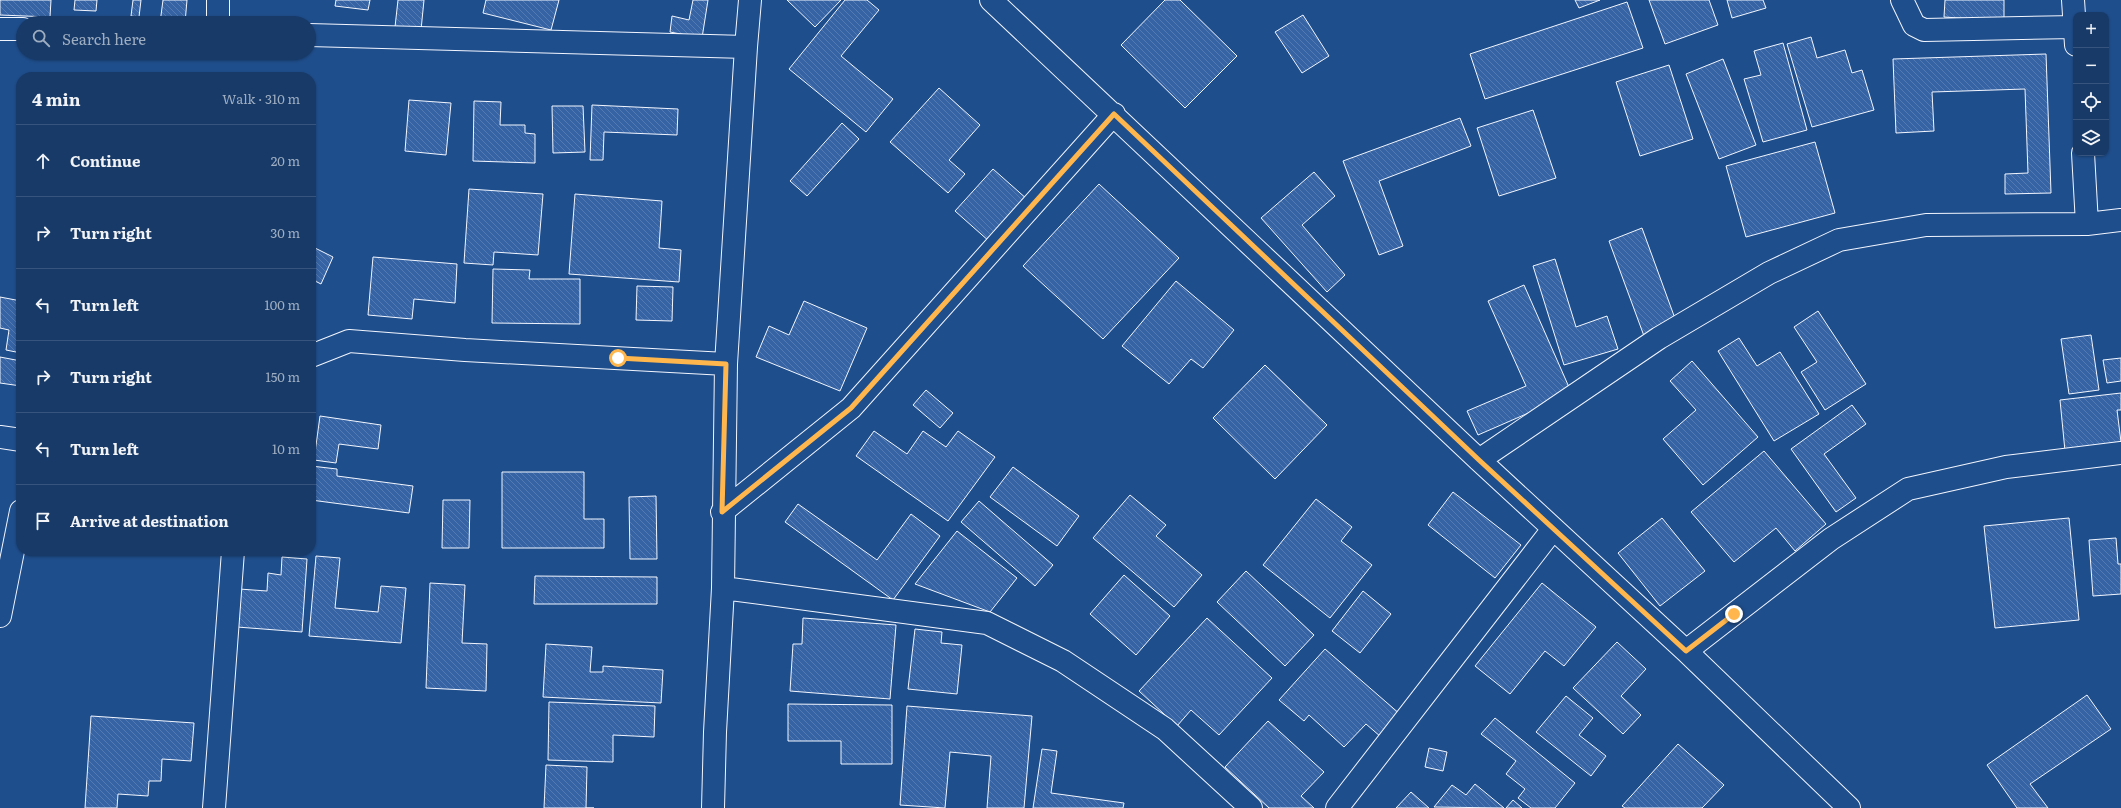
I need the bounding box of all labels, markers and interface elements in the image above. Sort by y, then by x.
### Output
map controls [2073,12,2109,156]
button: + [2073,12,2109,48]
search box [16,16,316,60]
icon: search [30,27,52,49]
text: Search here [62,27,146,50]
button: − [2073,48,2109,84]
button: locate [2073,84,2109,120]
text: 4 min [32,86,81,111]
text: Walk · 310 m [222,89,300,108]
button: layers [2073,120,2109,156]
text: Continue [70,149,140,172]
icon: ahead [32,150,54,172]
text: 20 m [271,151,300,170]
text: Turn right [70,221,152,244]
icon: right [32,222,54,244]
text: 30 m [270,223,300,242]
text: Turn left [70,293,139,316]
icon: left [32,294,54,316]
text: 100 m [264,295,300,314]
route start [609,349,627,367]
text: Turn right [70,365,152,388]
icon: right [32,366,54,388]
text: 150 m [265,367,300,386]
text: Turn left [70,437,139,460]
icon: left [32,438,54,460]
text: 10 m [272,439,300,458]
text: Arrive at destination [70,509,229,532]
icon: arrive [32,510,54,532]
route end [1725,605,1743,623]

